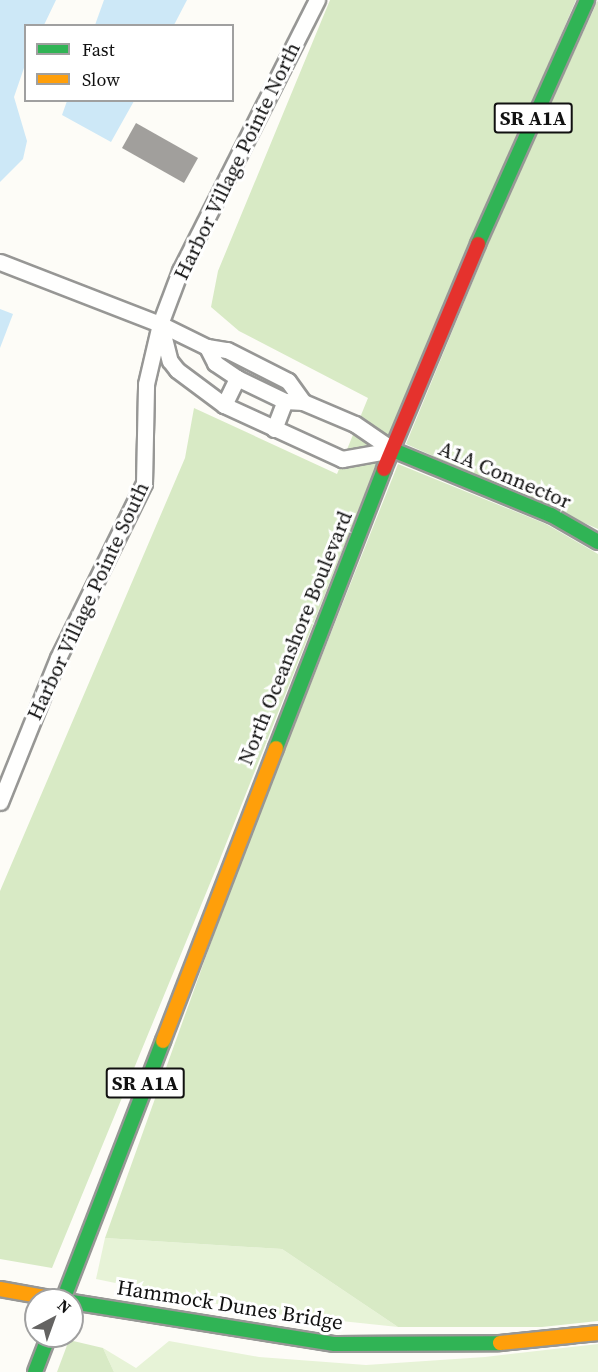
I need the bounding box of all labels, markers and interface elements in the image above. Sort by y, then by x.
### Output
legend [24,24,234,102]
text: Fast [82,37,115,62]
street label: Harbor Village Pointe North [168,38,306,284]
text: Slow [82,67,120,92]
road number: SR A1A [492,101,574,135]
street label: A1A Connector [435,436,575,514]
street label: Harbor Village Pointe South [22,478,154,724]
street label: North Oceanshore Boulevard [232,507,358,769]
road number: SR A1A [104,1066,186,1100]
street label: Hammock Dunes Bridge [115,1275,345,1335]
north arrow [24,1288,84,1348]
text: N [53,1294,76,1318]

